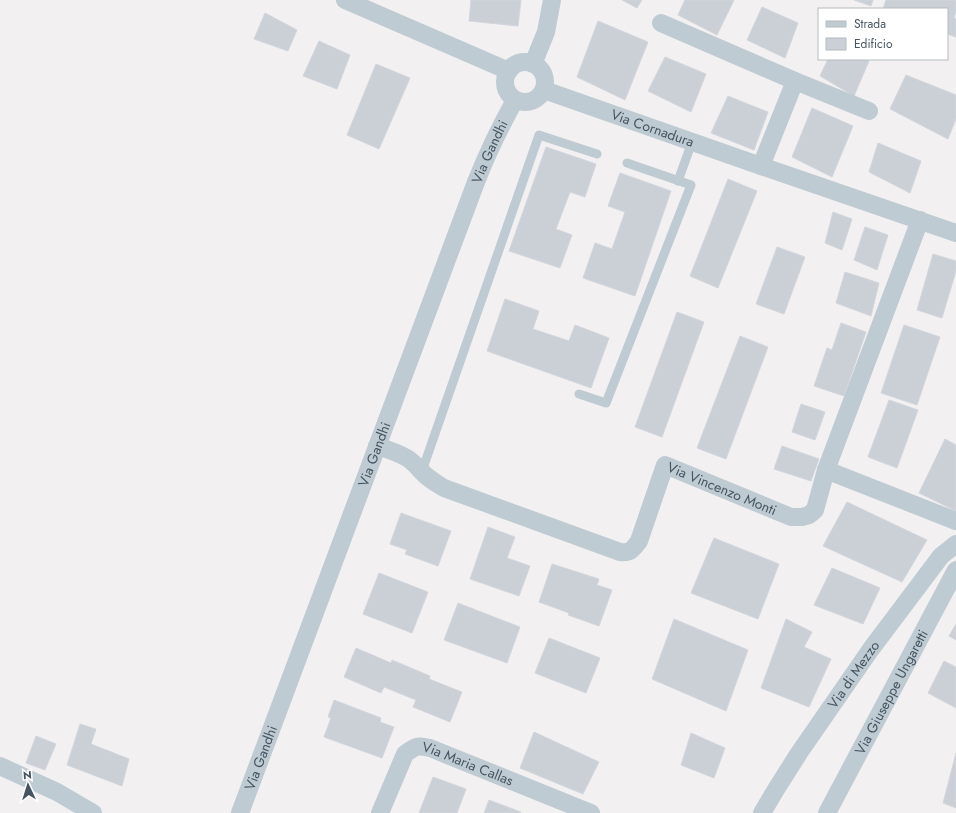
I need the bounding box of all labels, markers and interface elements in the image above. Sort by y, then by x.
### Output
legend [818,8,948,60]
text: Strada [854,15,886,33]
text: Edificio [854,35,893,53]
street label: Via Cornadura [608,104,697,152]
street label: Via Gandhi [466,116,513,186]
street label: Via Gandhi [353,419,395,490]
street label: Via Vincenzo Monti [664,457,780,520]
street label: Via Giuseppe Ungaretti [850,626,933,758]
street label: Via di Mezzo [823,636,884,713]
street label: Via Gandhi [239,722,282,793]
street label: Via Maria Callas [421,737,517,791]
north arrow [8,765,48,805]
text: N [22,767,32,783]

